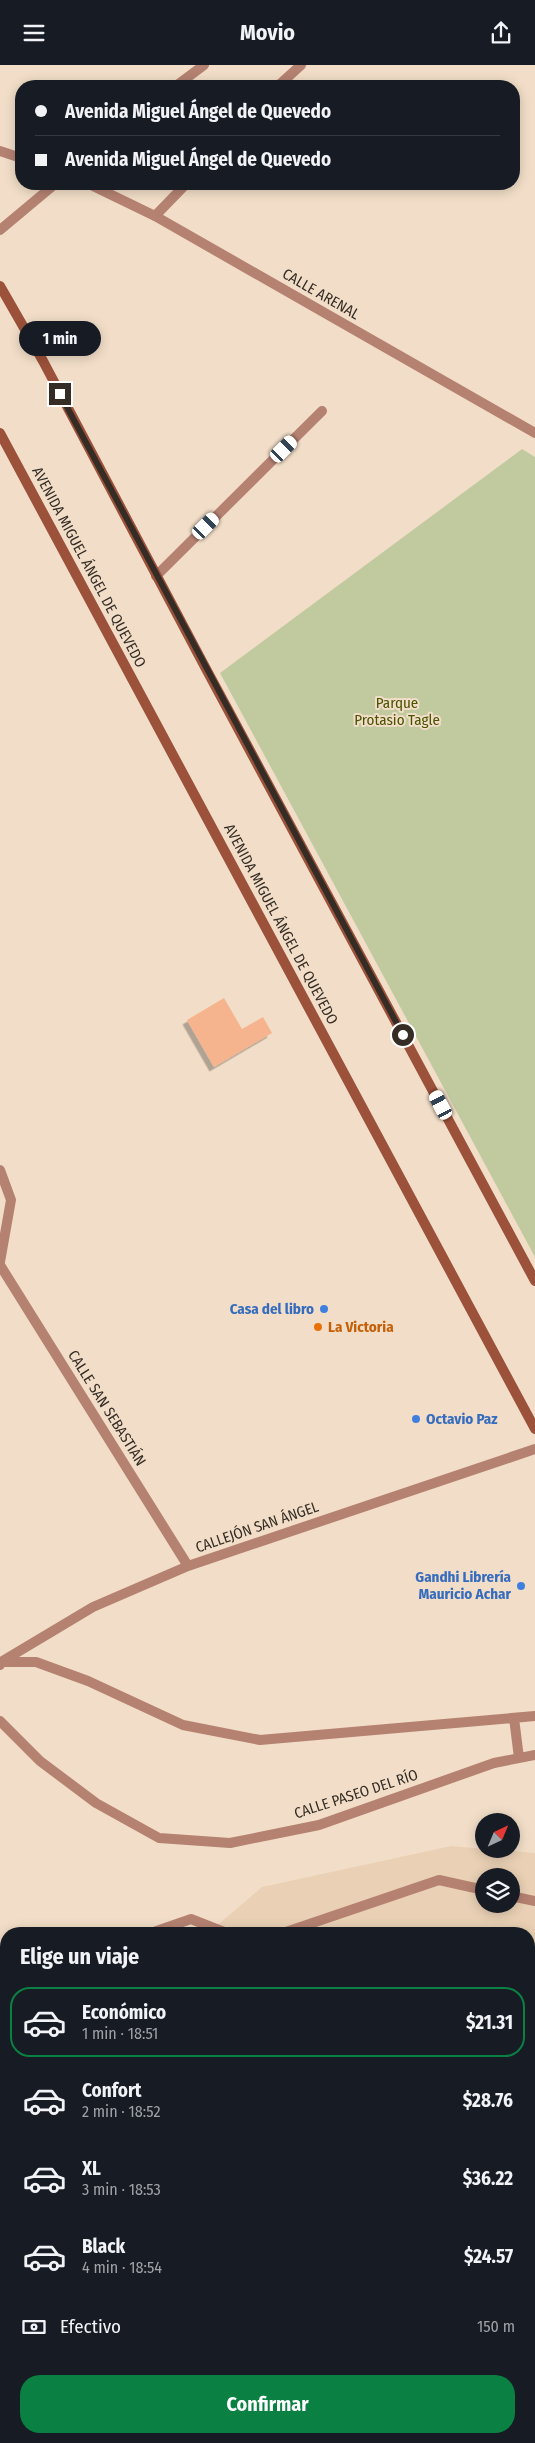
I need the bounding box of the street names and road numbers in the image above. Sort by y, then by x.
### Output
street label: CALLE ARENAL [279,265,363,323]
street label: AVENIDA MIGUEL ÁNGEL DE QUEVEDO [28,464,150,670]
street label: AVENIDA MIGUEL ÁNGEL DE QUEVEDO [220,821,342,1027]
street label: CALLE SAN SEBASTIÁN [64,1347,150,1469]
street label: CALLEJÓN SAN ÁNGEL [193,1497,321,1557]
street label: CALLE PASEO DEL RÍO [292,1766,420,1822]

